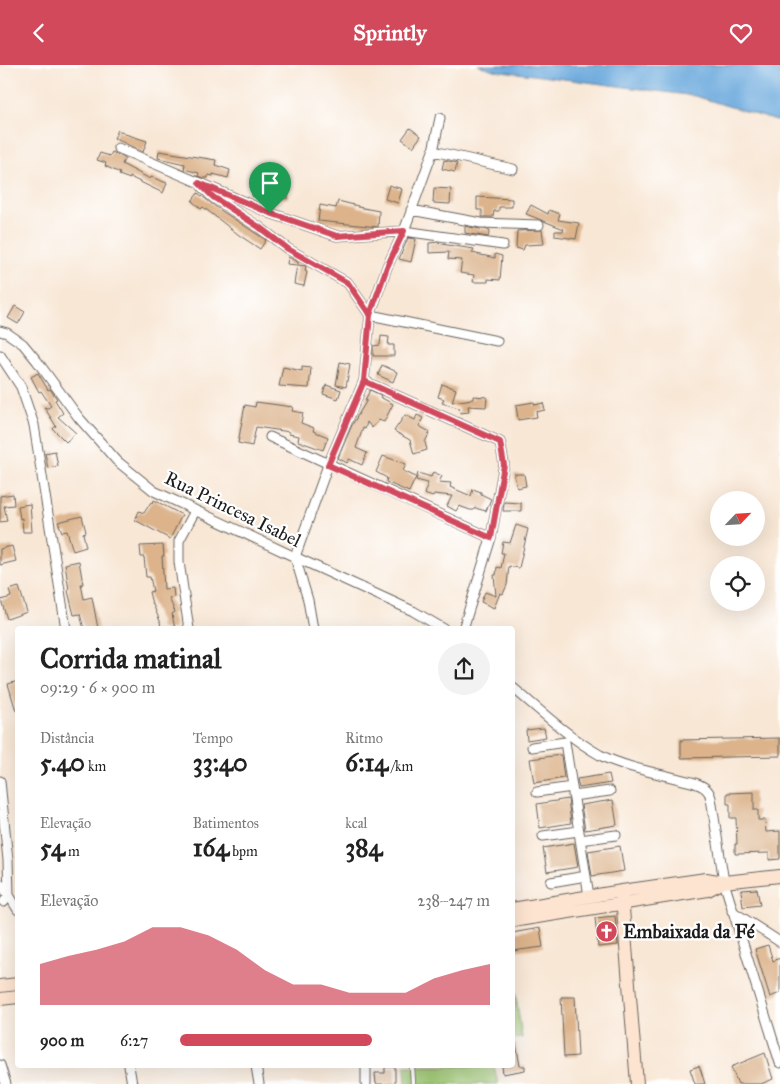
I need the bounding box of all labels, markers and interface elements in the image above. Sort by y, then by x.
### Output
icon: back [25,19,53,47]
text: Sprintly [353,19,427,46]
icon: heart [727,19,755,47]
pin [249,162,291,213]
icon: arrive [256,169,284,197]
street label: Rua Princesa Isabel [161,466,306,552]
north arrow [710,491,765,546]
map controls [710,491,765,611]
button: locate [710,556,765,611]
text: Corrida matinal [40,641,221,676]
button: share [438,643,490,695]
text: 09:29 · 6 × 900 m [40,678,155,697]
text: Distância [40,730,94,747]
text: Tempo [193,730,233,747]
text: Ritmo [345,730,383,747]
text: 5.40 [40,747,85,778]
text: 33:40 [193,747,247,778]
text: 6:14 [345,747,388,778]
text: km [85,758,106,775]
text: /km [388,758,413,775]
text: Elevação [40,815,91,832]
text: Batimentos [193,815,259,832]
text: kcal [345,815,367,832]
text: 54 [40,832,65,863]
text: 164 [193,832,229,863]
text: 384 [345,832,383,863]
text: m [65,843,80,860]
text: bpm [229,843,258,860]
text: Elevação [40,891,98,910]
text: 238–247 m [417,891,490,910]
church icon: Embaixada da Fé [595,919,619,943]
place label: Embaixada da Fé [623,920,756,943]
text: 900 m [40,1031,84,1050]
text: 6:27 [120,1031,148,1050]

